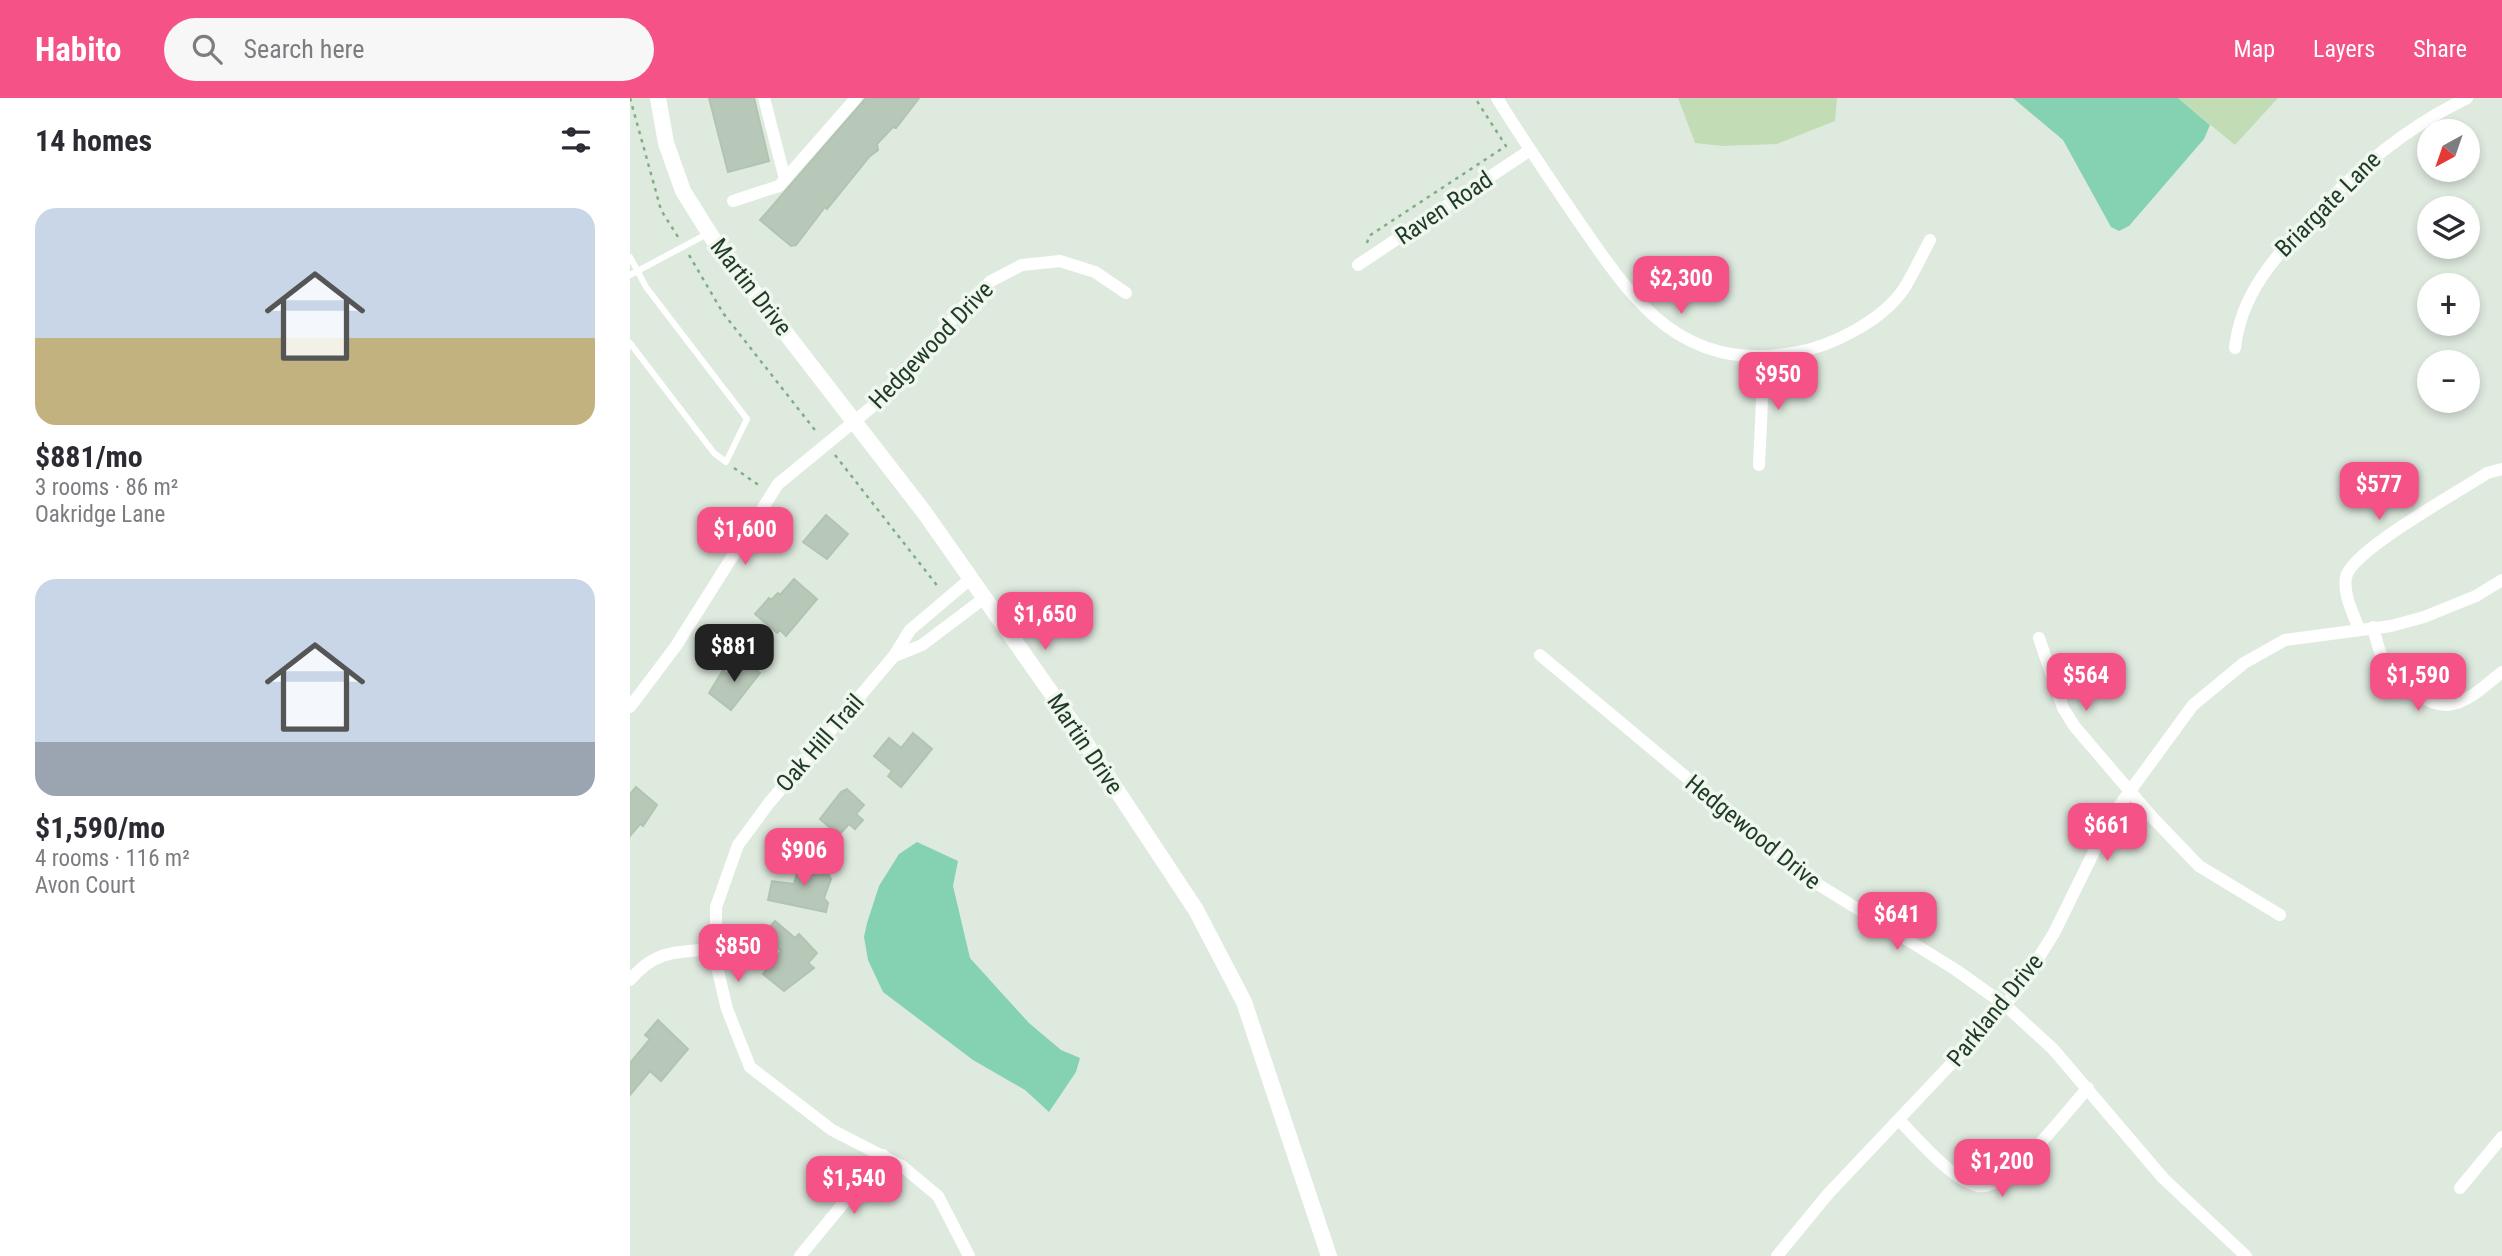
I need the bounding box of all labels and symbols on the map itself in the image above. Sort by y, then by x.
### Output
north arrow [2417,119,2480,182]
street label: Briargate Lane [2269,145,2387,263]
street label: Raven Road [1390,165,1498,251]
street label: Martin Drive [705,233,797,341]
pin: $2,300 [1624,256,1738,316]
street label: Hedgewood Drive [863,276,999,414]
pin: $950 [1737,352,1819,412]
pin: $577 [2338,462,2420,522]
pin: $1,600 [688,508,802,567]
pin: $1,650 [988,592,1102,652]
pin: $881 [693,624,775,684]
pin: $564 [2045,654,2127,713]
pin: $1,590 [2361,654,2475,713]
street label: Martin Drive [1041,688,1129,800]
street label: Oak Hill Trail [770,689,870,797]
street label: Hedgewood Drive [1680,769,1826,895]
pin: $661 [2066,804,2148,863]
pin: $906 [763,828,845,888]
pin: $641 [1856,892,1938,952]
pin: $850 [697,924,779,984]
street label: Parkland Drive [1941,948,2049,1072]
pin: $1,200 [1945,1140,2059,1199]
pin: $1,540 [797,1156,911,1216]

